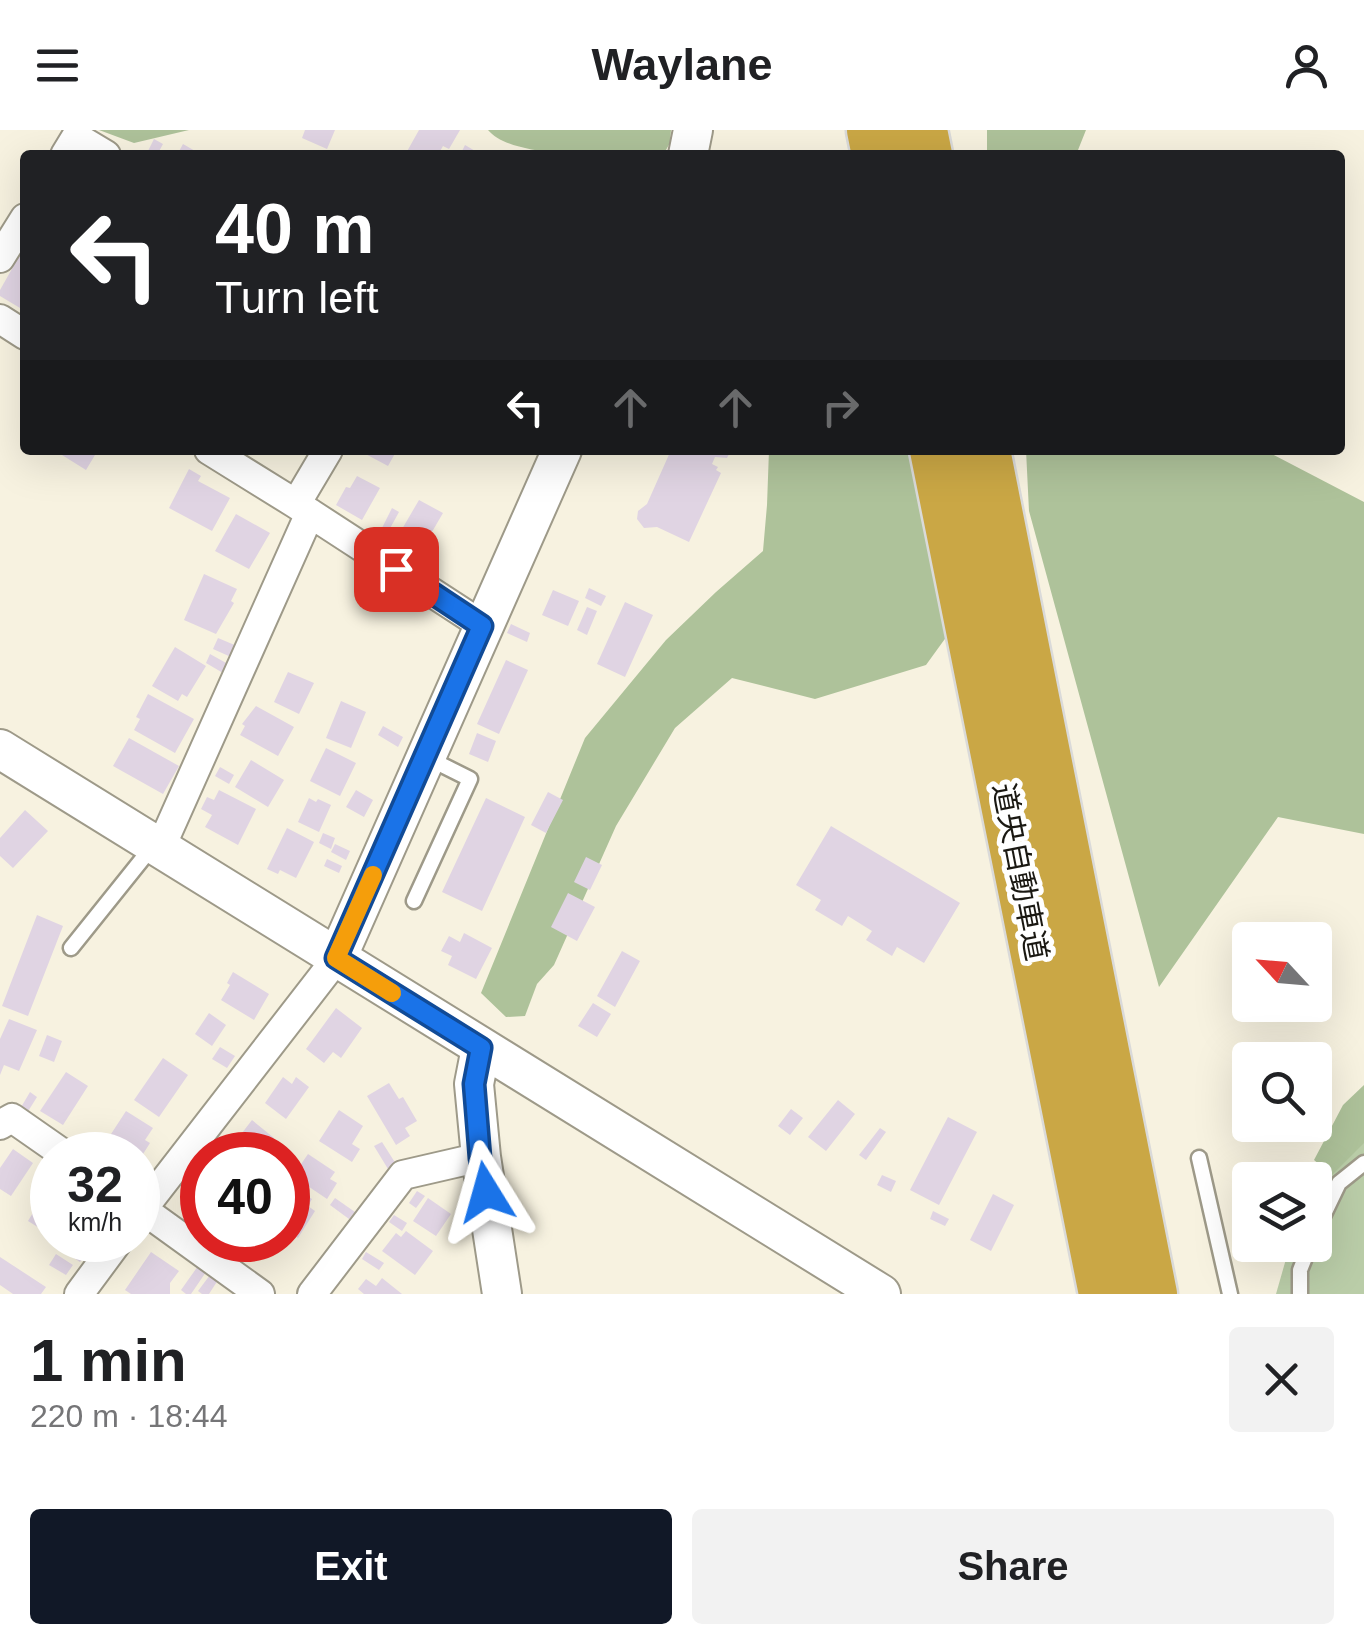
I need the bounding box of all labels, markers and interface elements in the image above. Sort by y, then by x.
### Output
icon: menu [30,38,85,93]
icon: person [1279,38,1334,93]
text: Waylane [592,39,772,90]
icon: left [50,190,180,320]
text: 40 m [215,190,375,268]
text: Turn left [215,272,378,323]
icon: left [498,380,553,435]
icon: ahead [603,380,658,435]
icon: ahead [708,380,763,435]
icon: right [813,380,868,435]
pin [354,527,439,612]
icon: arrive [369,542,424,597]
street label: 道央自動車道 [987,780,1054,963]
north arrow [1232,922,1332,1022]
map controls [1232,922,1332,1262]
button: search [1232,1042,1332,1142]
speed limit sign: 40 [180,1132,310,1262]
position arrow [434,1140,538,1244]
text: 32 [67,1157,123,1213]
button: layers [1232,1162,1332,1262]
text: km/h [68,1208,122,1236]
text: 1 min [30,1327,187,1394]
button: close [1229,1327,1334,1432]
text: 220 m · 18:44 [30,1398,227,1434]
button: Exit [30,1509,672,1624]
button: Share [692,1509,1334,1624]

